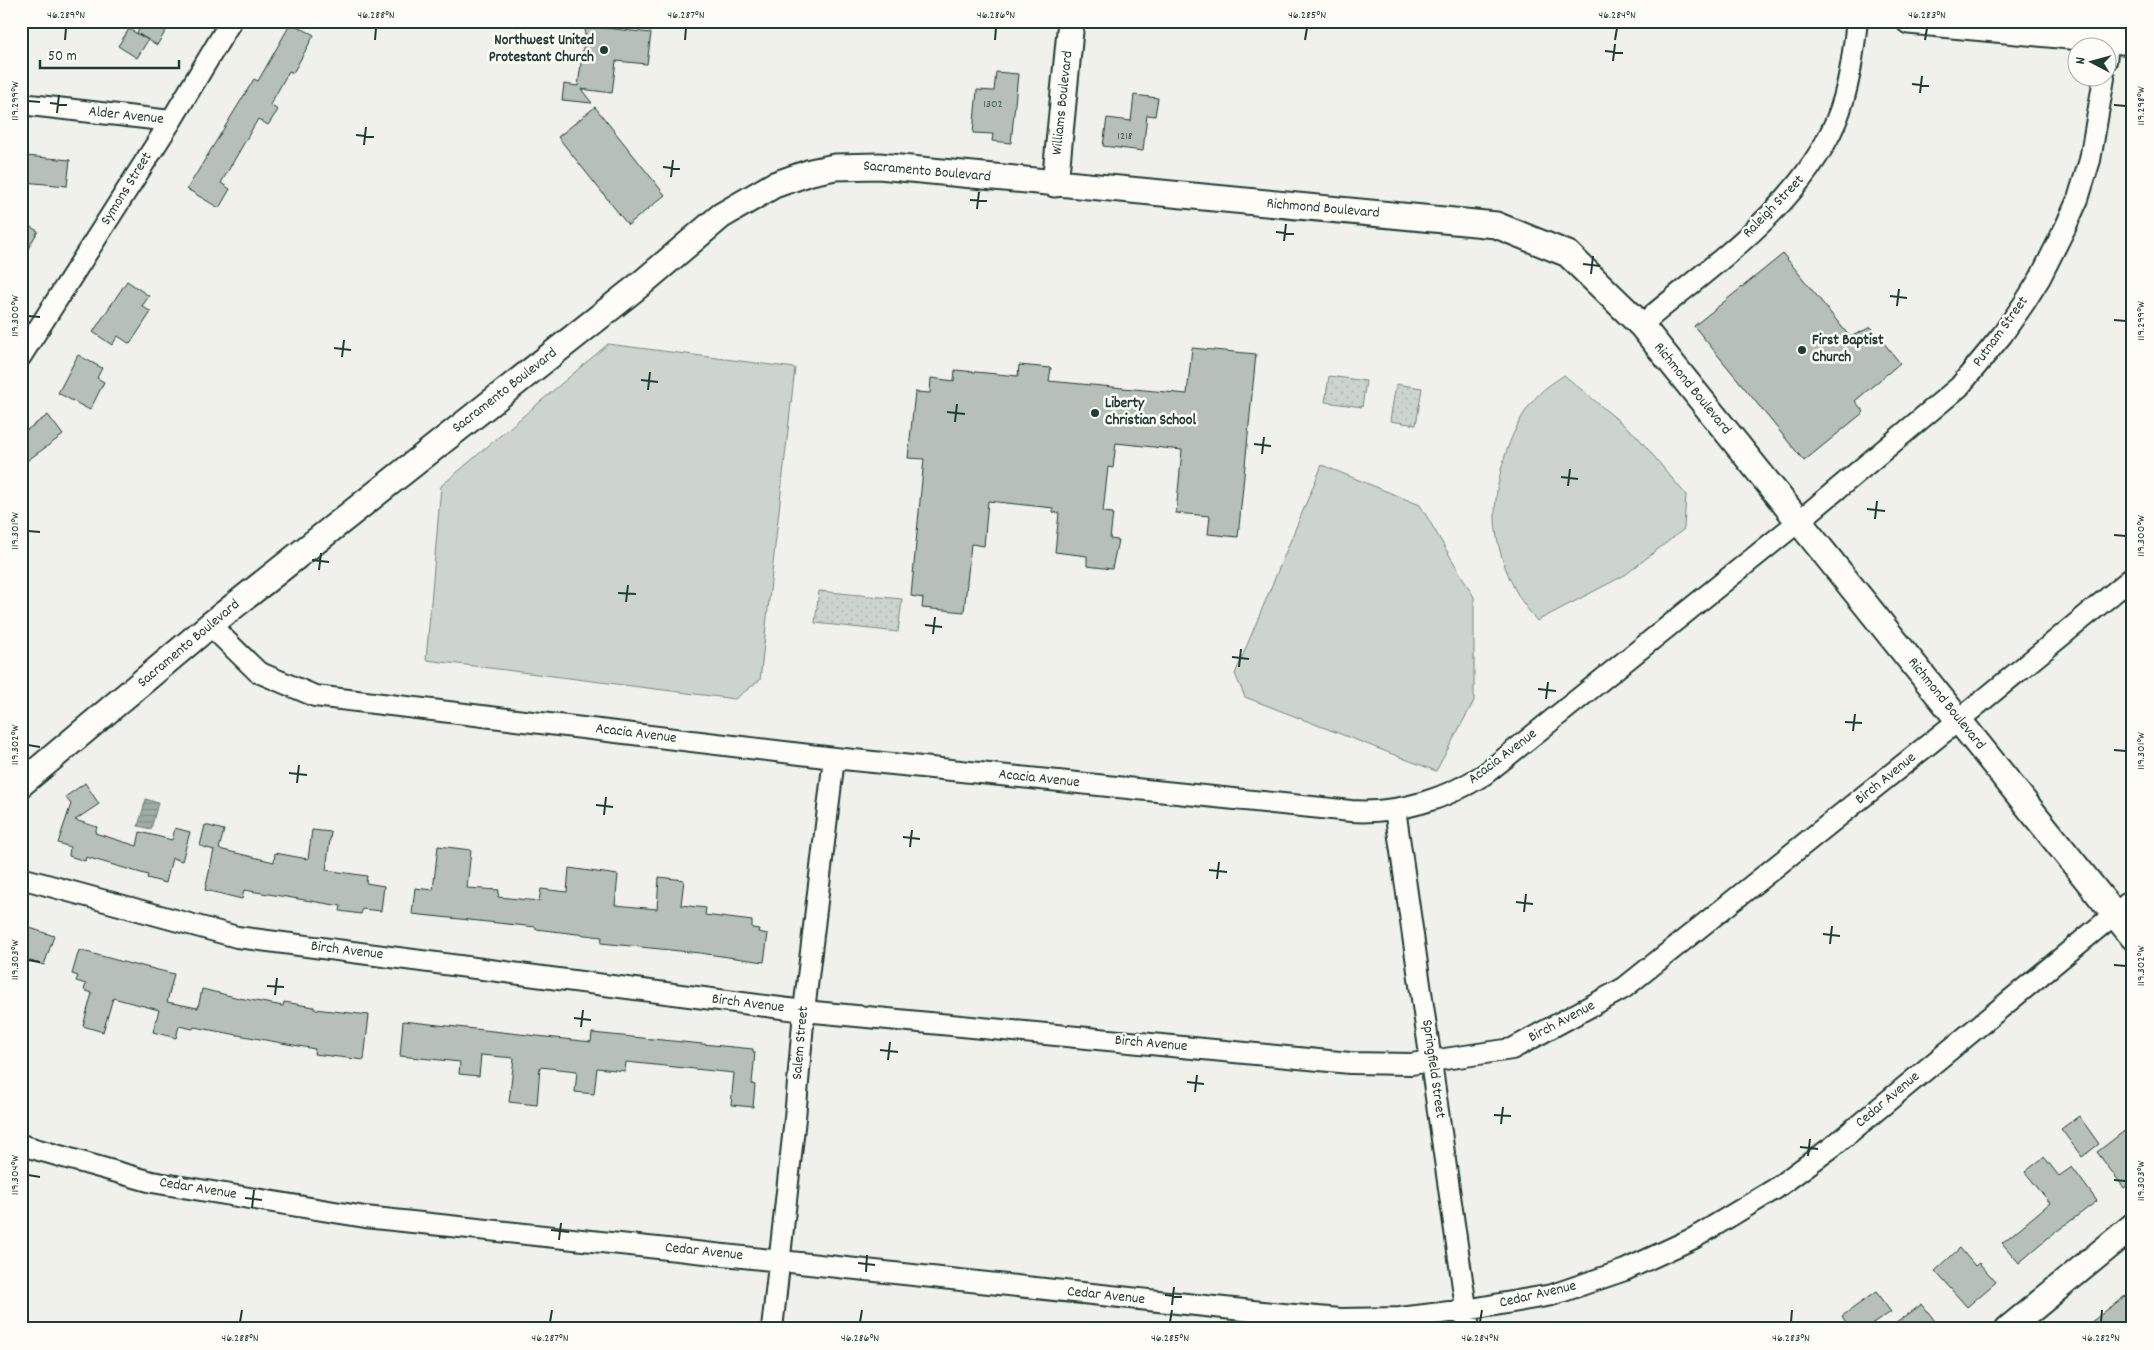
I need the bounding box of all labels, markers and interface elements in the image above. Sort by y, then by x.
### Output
text: 46.289°N [47,7,85,24]
text: 46.288°N [357,7,395,24]
text: 46.287°N [667,7,705,24]
text: 46.286°N [977,7,1015,24]
text: 46.285°N [1288,7,1326,24]
text: 46.284°N [1598,7,1636,24]
text: 46.283°N [1908,7,1946,24]
place label: Northwest United Protestant Church [489,30,594,69]
scale bar [40,38,179,70]
north arrow [2066,38,2116,88]
marker: Northwest United Protestant Church [598,44,610,56]
text: 50 m [48,46,77,68]
street label: Williams Boulevard [1047,50,1079,156]
text: N [2071,56,2091,65]
text: 119.299°W [7,81,24,121]
text: 119.298°W [2133,86,2150,126]
house number: 1302 [983,96,1003,113]
street label: Alder Avenue [87,101,165,131]
house number: 1218 [1117,128,1133,145]
street label: Symons Street [96,148,159,230]
street label: Sacramento Boulevard [862,155,992,189]
street label: Raleigh Street [1738,170,1810,244]
street label: Richmond Boulevard [1265,193,1381,225]
street label: Putnam Street [1968,292,2035,372]
text: 119.300°W [7,295,24,337]
text: 119.299°W [2133,301,2150,341]
place label: First Baptist Church [1812,330,1884,369]
street label: Richmond Boulevard [1648,338,1736,440]
street label: Sacramento Boulevard [448,343,562,439]
marker: First Baptist Church [1796,344,1808,356]
place label: Liberty Christian School [1105,393,1196,432]
marker: Liberty Christian School [1089,407,1101,419]
text: 119.301°W [7,512,24,550]
text: 119.300°W [2133,515,2150,557]
street label: Sacramento Boulevard [133,594,245,694]
street label: Richmond Boulevard [1902,653,1990,755]
street label: Acacia Avenue [594,718,678,750]
street label: Acacia Avenue [1464,723,1542,790]
text: 119.302°W [7,725,24,765]
text: 119.301°W [2133,732,2150,770]
street label: Birch Avenue [1851,747,1922,810]
street label: Acacia Avenue [997,764,1081,794]
street label: Birch Avenue [310,936,385,966]
text: 119.303°W [7,940,24,980]
text: 119.302°W [2133,946,2150,986]
street label: Birch Avenue [711,989,786,1019]
street label: Birch Avenue [1525,995,1600,1049]
street label: Salem Street [787,1005,815,1081]
street label: Springfield Street [1415,1018,1451,1120]
street label: Birch Avenue [1114,1030,1189,1058]
street label: Cedar Avenue [1851,1066,1925,1134]
text: 119.304°W [7,1155,24,1195]
text: 119.303°W [2133,1161,2150,1201]
street label: Cedar Avenue [158,1172,239,1206]
street label: Cedar Avenue [664,1237,744,1267]
street label: Cedar Avenue [1497,1275,1579,1315]
street label: Cedar Avenue [1066,1281,1146,1311]
text: 46.288°N [221,1330,259,1347]
text: 46.287°N [531,1330,569,1347]
text: 46.286°N [841,1330,879,1347]
text: 46.285°N [1151,1330,1189,1347]
text: 46.284°N [1461,1330,1499,1347]
text: 46.283°N [1772,1330,1810,1347]
text: 46.282°N [2082,1330,2120,1347]

